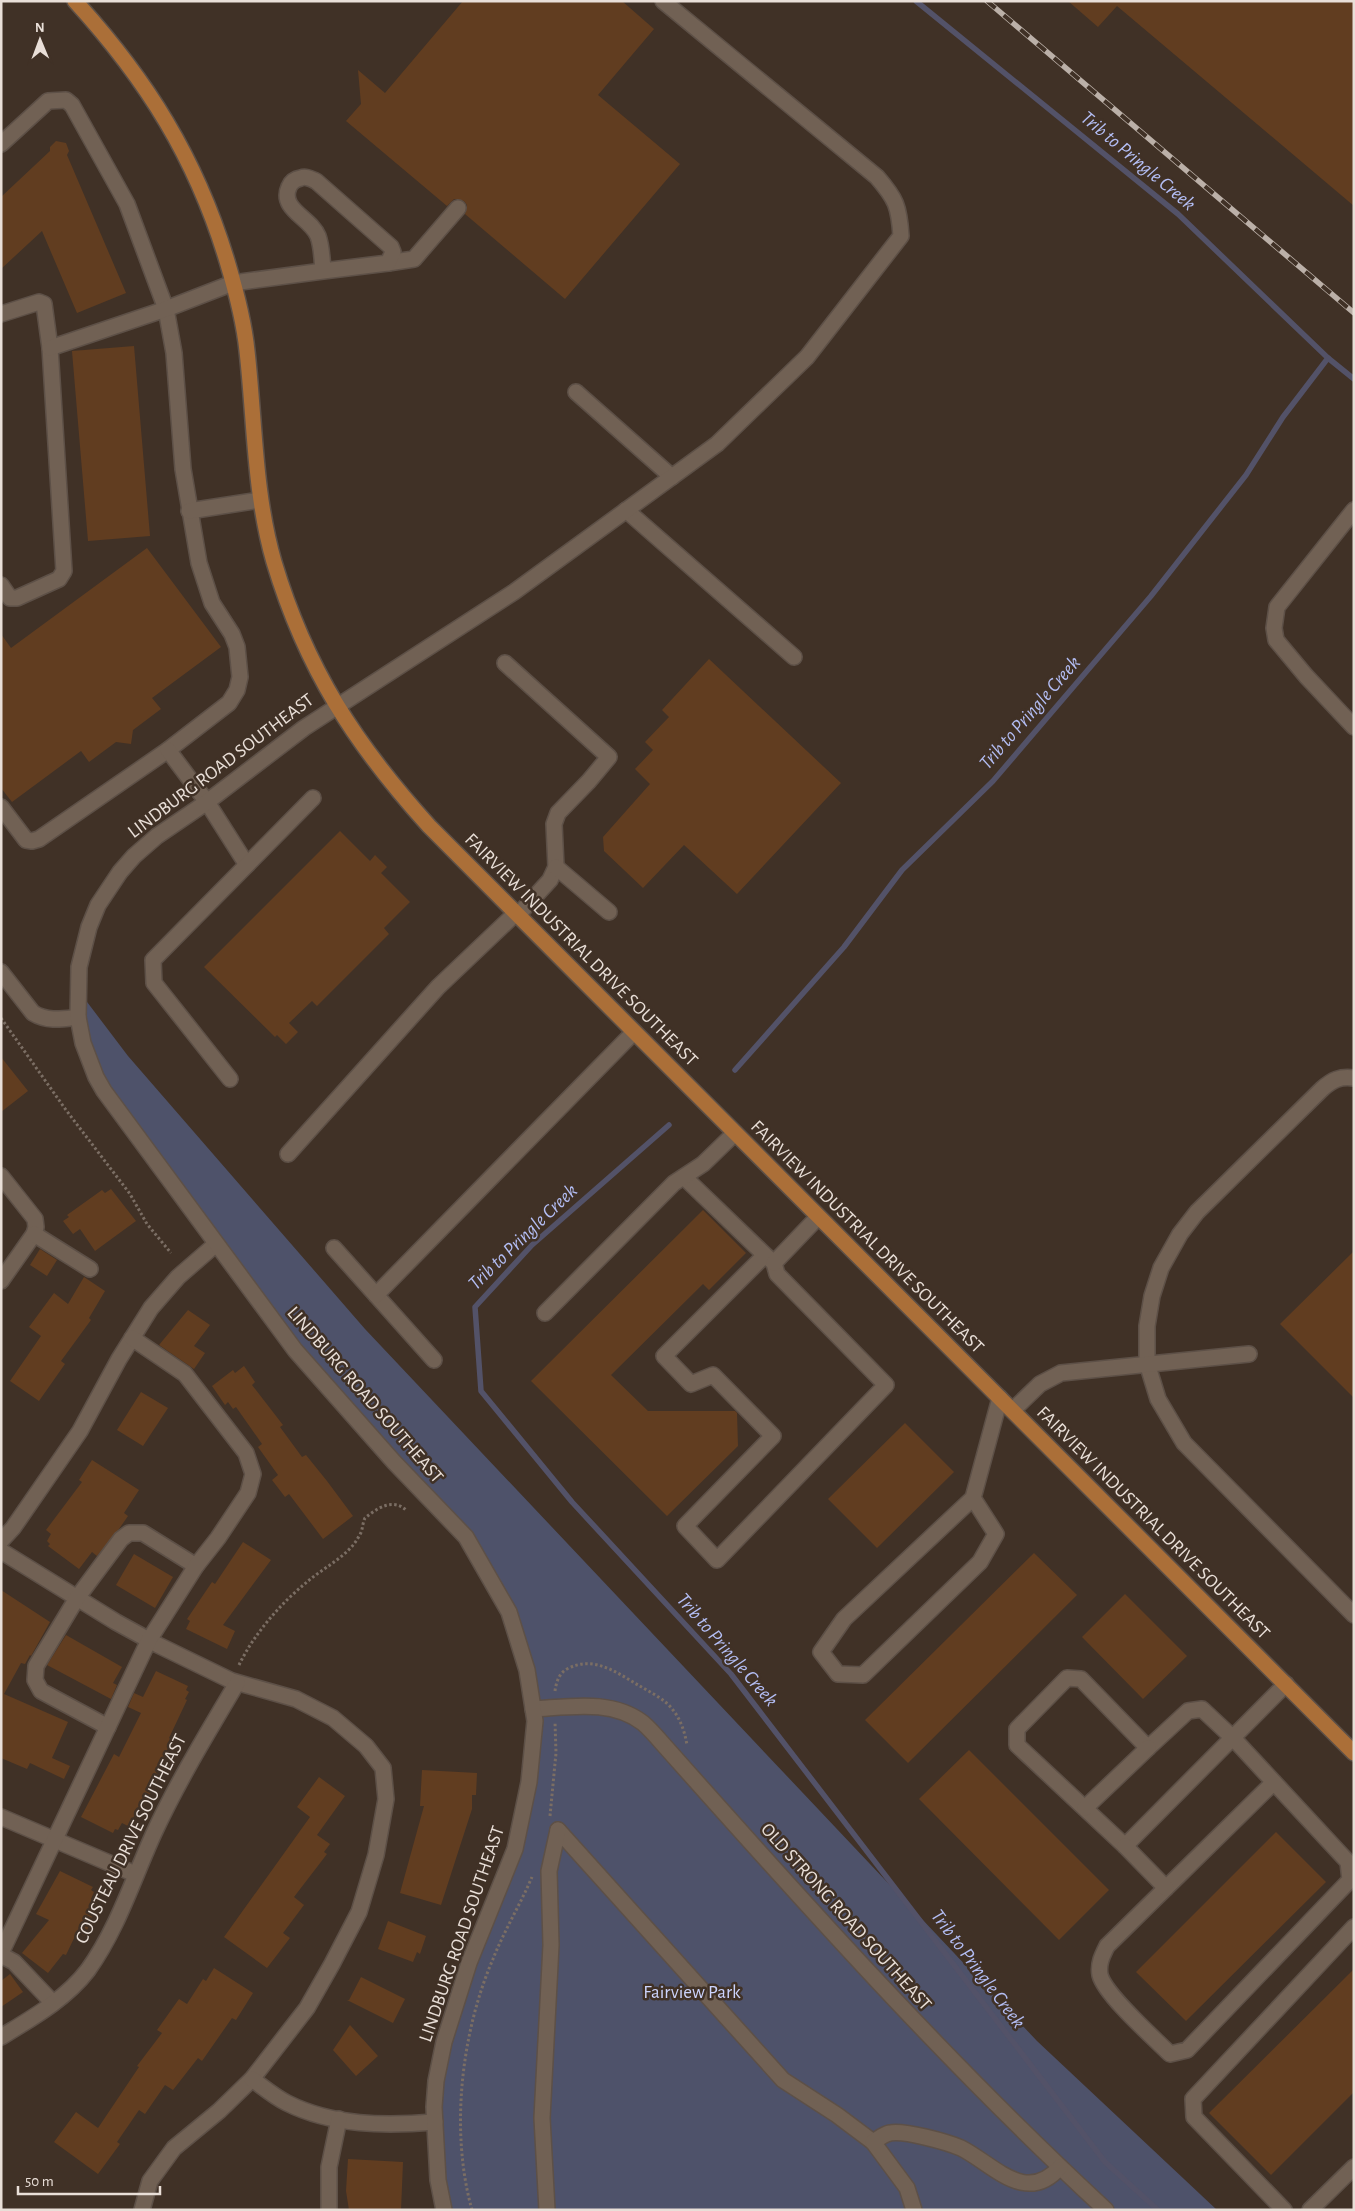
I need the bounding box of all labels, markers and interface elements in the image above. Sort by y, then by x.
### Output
north arrow [15,15,65,65]
text: N [35,21,45,35]
water label: Trib to Pringle Creek [1077,107,1199,215]
water label: Trib to Pringle Creek [976,653,1084,773]
street label: LINDBURG ROAD SOUTHEAST [125,690,317,842]
street label: FAIRVIEW INDUSTRIAL DRIVE SOUTHEAST [461,830,701,1070]
street label: FAIRVIEW INDUSTRIAL DRIVE SOUTHEAST [747,1117,987,1357]
water label: Trib to Pringle Creek [465,1180,581,1294]
street label: LINDBURG ROAD SOUTHEAST [283,1303,447,1487]
street label: FAIRVIEW INDUSTRIAL DRIVE SOUTHEAST [1033,1403,1273,1643]
water label: Trib to Pringle Creek [673,1590,781,1710]
street label: COUSTEAU DRIVE SOUTHEAST [72,1731,190,1947]
street label: OLD STRONG ROAD SOUTHEAST [757,1820,935,2014]
street label: LINDBURG ROAD SOUTHEAST [416,1824,508,2044]
water label: Trib to Pringle Creek [927,1906,1029,2032]
park label: Fairview Park [643,1983,741,2002]
scale bar [18,2164,160,2196]
text: 50 m [25,2174,54,2189]

